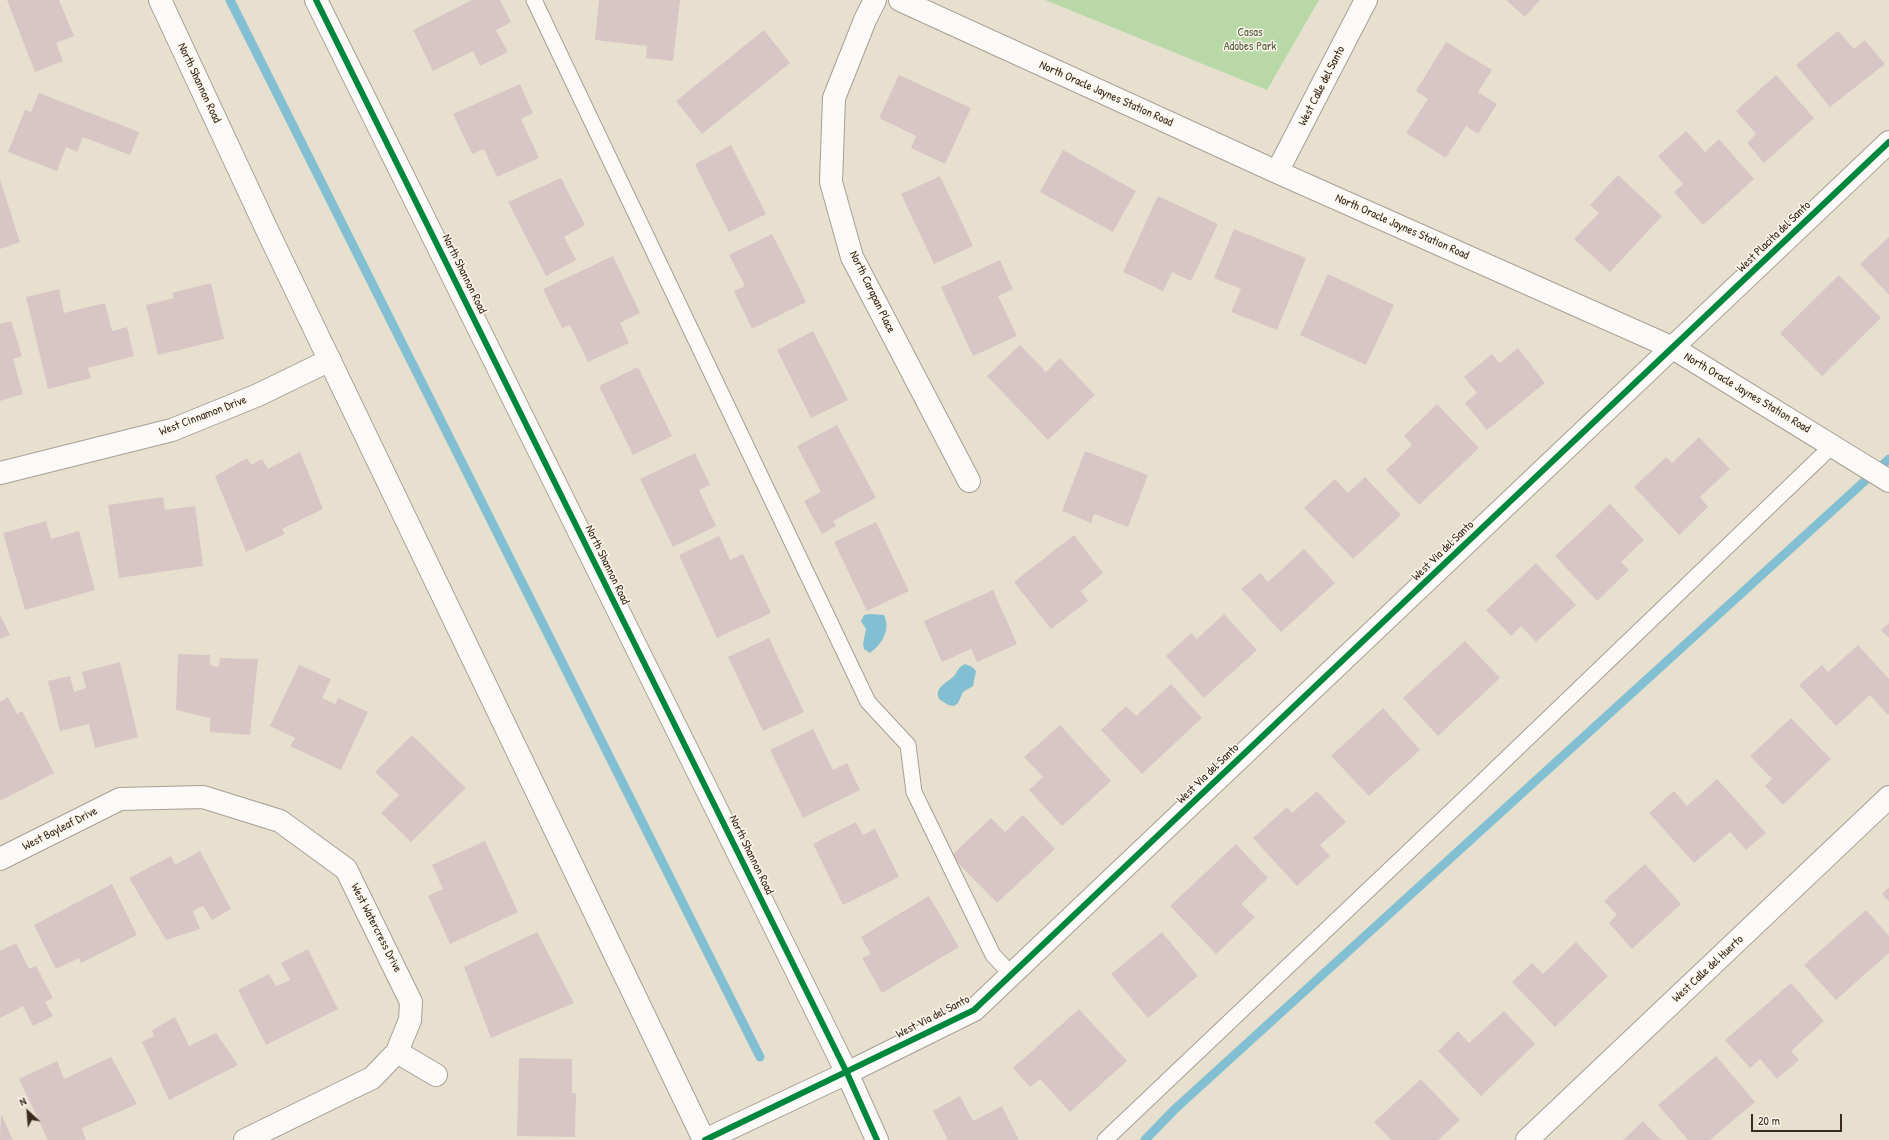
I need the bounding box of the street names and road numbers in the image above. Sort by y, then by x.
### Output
street label: North Shannon Road [174,41,224,125]
street label: West Calle del Santo [1296,44,1348,128]
street label: North Oracle Jaynes Station Road [1037,58,1175,130]
street label: North Oracle Jaynes Station Road [1333,191,1471,263]
street label: West Placita del Santo [1734,198,1814,276]
street label: North Shannon Road [439,232,489,316]
street label: North Carapan Place [846,249,898,335]
street label: North Oracle Jaynes Station Road [1681,350,1813,436]
street label: West Cinnamon Drive [157,393,249,439]
street label: West Via del Santo [1409,518,1477,584]
street label: North Shannon Road [582,523,632,607]
street label: West Via del Santo [1174,741,1242,807]
street label: West Bayleaf Drive [20,804,100,854]
street label: North Shannon Road [726,813,776,897]
street label: West Watercress Drive [347,881,405,975]
street label: West Calle del Huerto [1670,932,1746,1006]
street label: West Via del Santo [894,992,972,1042]

